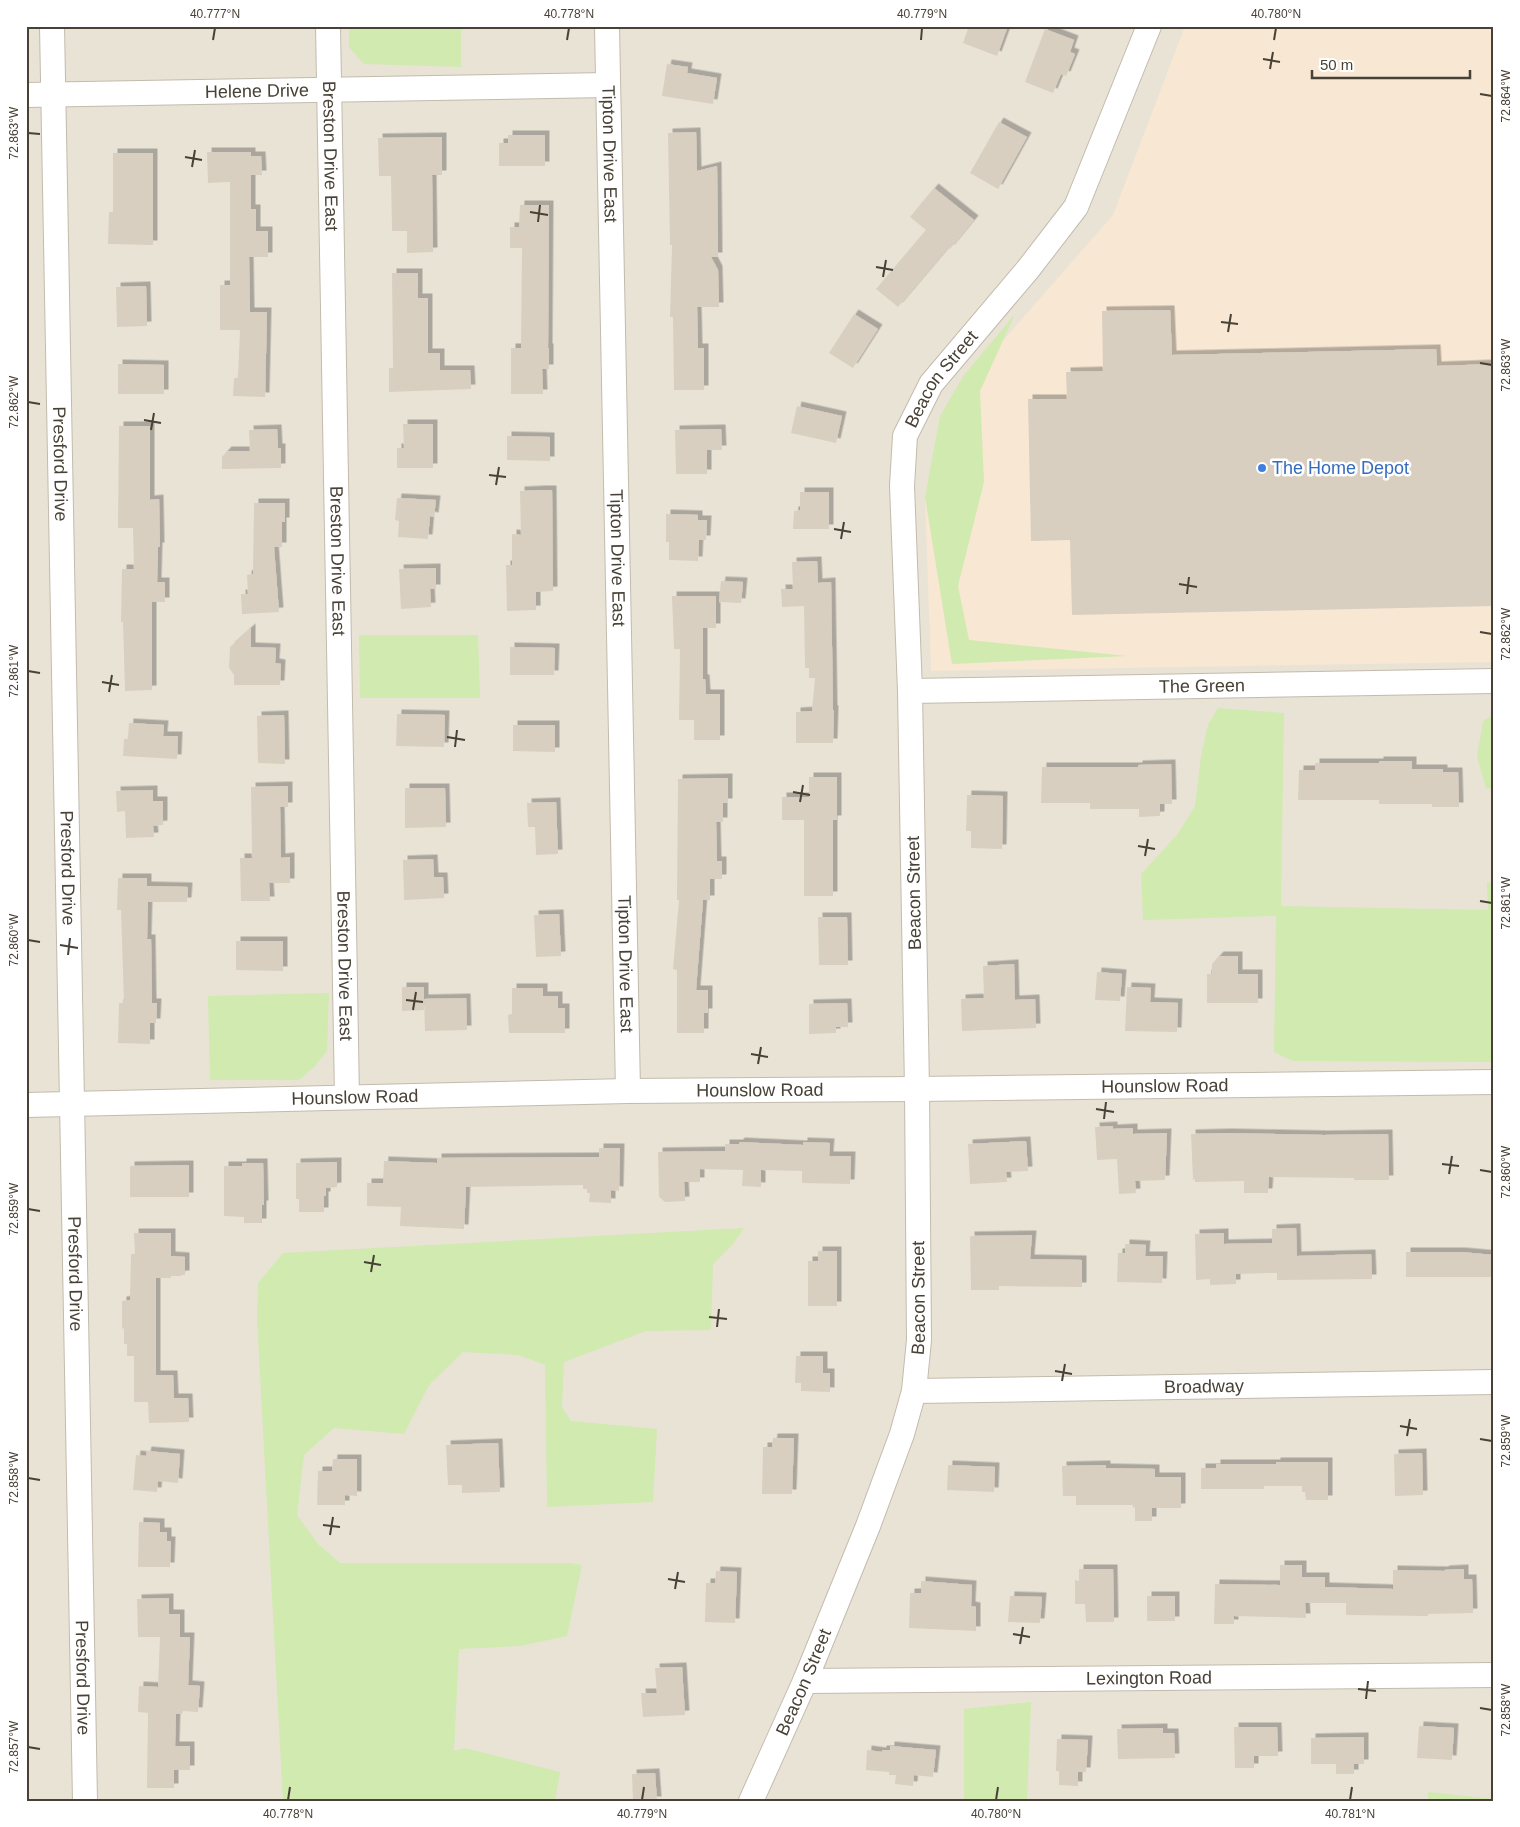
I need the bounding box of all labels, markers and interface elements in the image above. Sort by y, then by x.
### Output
text: 40.777°N [190,7,240,21]
text: 40.778°N [544,7,594,21]
text: 40.779°N [897,7,947,21]
text: 40.780°N [1251,7,1301,21]
scale bar [1312,48,1470,80]
text: 50 m [1320,56,1353,73]
text: 72.864°W [1499,69,1513,122]
street label: Helene Drive [205,80,309,102]
street label: Breston Drive East [319,81,342,231]
street label: Tipton Drive East [598,85,621,223]
text: 72.863°W [7,106,21,159]
street label: Beacon Street [901,327,982,431]
text: 72.863°W [1499,338,1513,391]
text: 72.862°W [7,375,21,428]
street label: Presford Drive [49,406,71,522]
place label: The Home Depot [1272,458,1409,478]
marker: The Home Depot [1256,462,1268,474]
street label: Breston Drive East [326,486,349,636]
street label: Tipton Drive East [606,489,629,627]
text: 72.862°W [1499,607,1513,660]
text: 72.861°W [7,644,21,697]
street label: The Green [1159,675,1245,697]
street label: Presford Drive [57,810,79,926]
street label: Beacon Street [903,836,925,950]
text: 72.861°W [1499,876,1513,929]
street label: Breston Drive East [333,891,356,1041]
street label: Tipton Drive East [614,895,637,1033]
text: 72.860°W [7,913,21,966]
street label: Hounslow Road [1101,1075,1228,1097]
street label: Hounslow Road [696,1080,823,1101]
street label: Hounslow Road [291,1086,419,1109]
text: 72.860°W [1499,1145,1513,1198]
text: 72.859°W [7,1182,21,1235]
street label: Presford Drive [64,1216,86,1332]
street label: Beacon Street [908,1241,929,1356]
street label: Broadway [1164,1376,1244,1397]
text: 72.859°W [1499,1414,1513,1467]
text: 72.858°W [7,1451,21,1504]
street label: Presford Drive [72,1620,94,1735]
street label: Beacon Street [772,1626,835,1739]
street label: Lexington Road [1086,1667,1212,1689]
text: 72.858°W [1499,1683,1513,1736]
text: 72.857°W [7,1720,21,1773]
text: 40.778°N [263,1807,313,1821]
text: 40.779°N [617,1807,667,1821]
text: 40.780°N [971,1807,1021,1821]
text: 40.781°N [1325,1807,1375,1821]

